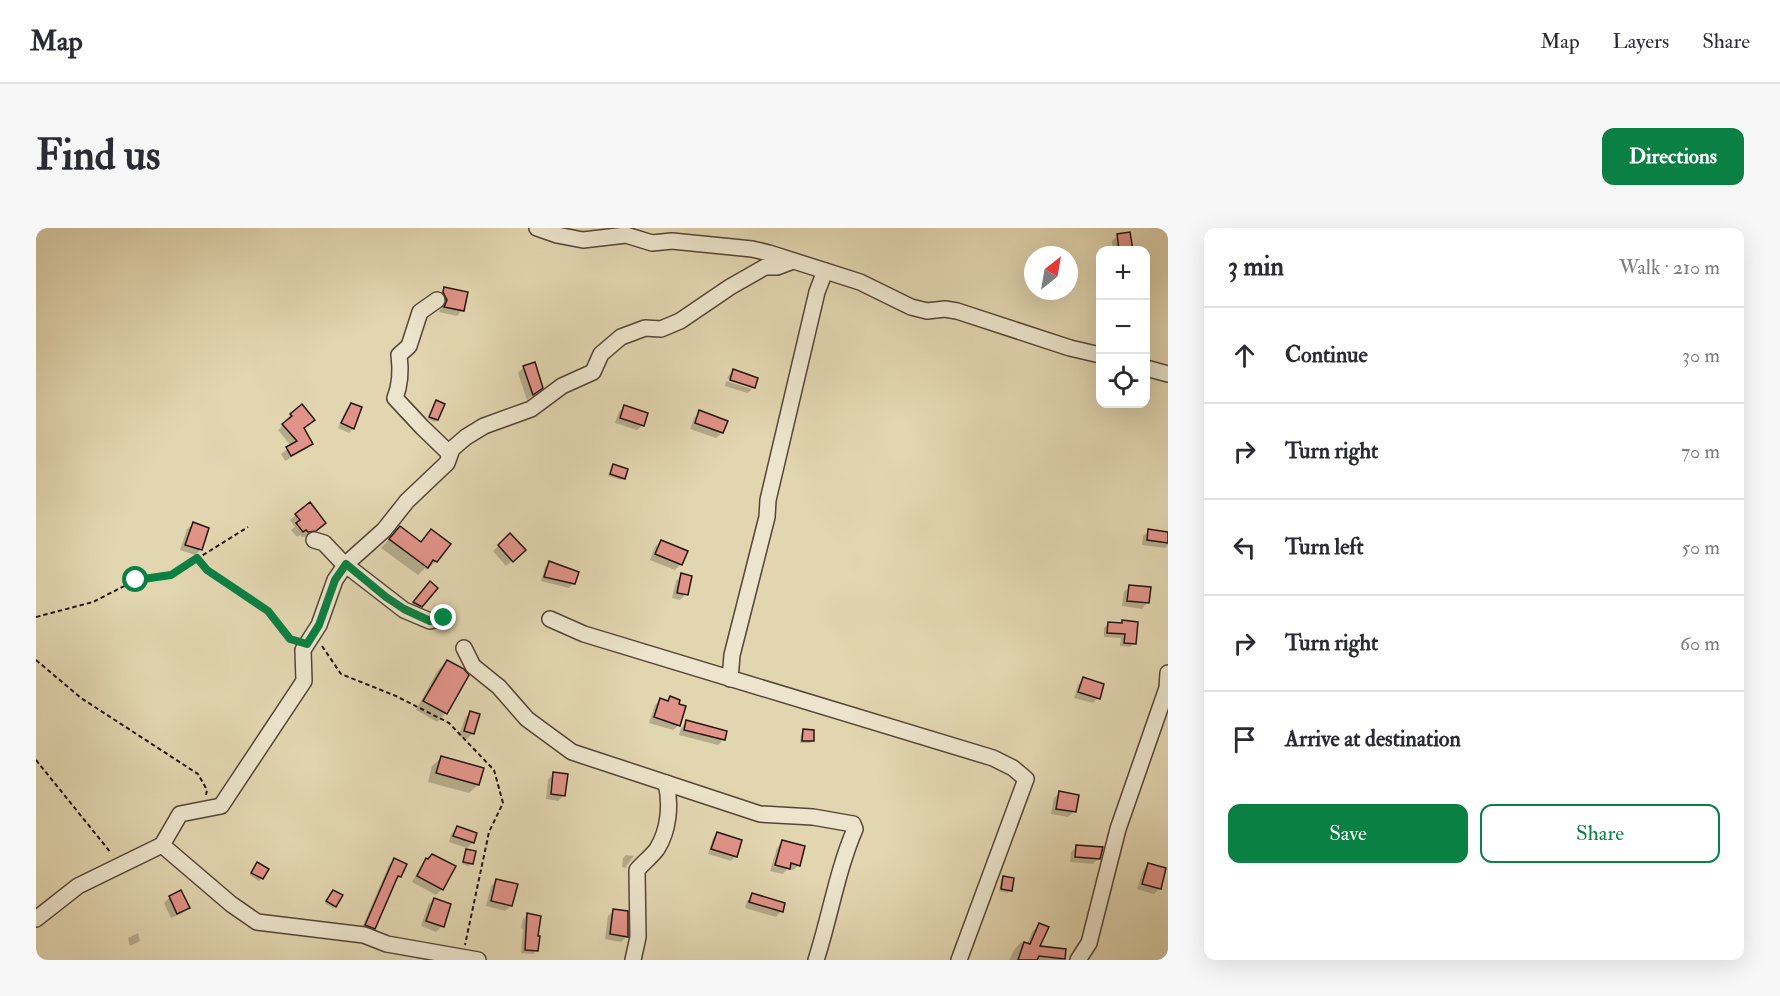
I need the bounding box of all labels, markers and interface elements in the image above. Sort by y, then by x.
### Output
text: Map [30,24,83,59]
text: Map [1540,28,1580,55]
text: Layers [1613,28,1669,55]
text: Share [1702,28,1750,55]
button: Directions [1602,128,1744,185]
text: Find us [36,130,160,182]
north arrow [1024,246,1078,300]
map controls [1096,246,1150,408]
button: + [1096,246,1150,300]
text: 3 min [1228,251,1284,283]
text: Walk · 210 m [1619,255,1720,280]
button: − [1096,300,1150,354]
icon: ahead [1228,339,1261,372]
text: Continue [1285,341,1368,369]
text: 30 m [1682,343,1720,368]
button: locate [1096,354,1150,408]
icon: right [1228,435,1261,468]
text: Turn right [1285,437,1378,465]
text: 70 m [1681,439,1720,464]
icon: left [1228,531,1261,564]
text: Turn left [1285,533,1364,561]
text: 50 m [1681,535,1720,560]
route start [122,566,148,592]
route end [430,604,456,630]
icon: right [1228,627,1261,660]
text: Turn right [1285,629,1378,657]
text: 60 m [1680,631,1720,656]
icon: arrive [1228,723,1261,756]
text: Arrive at destination [1285,725,1461,753]
button: Save [1228,804,1468,863]
button: Share [1480,804,1720,863]

